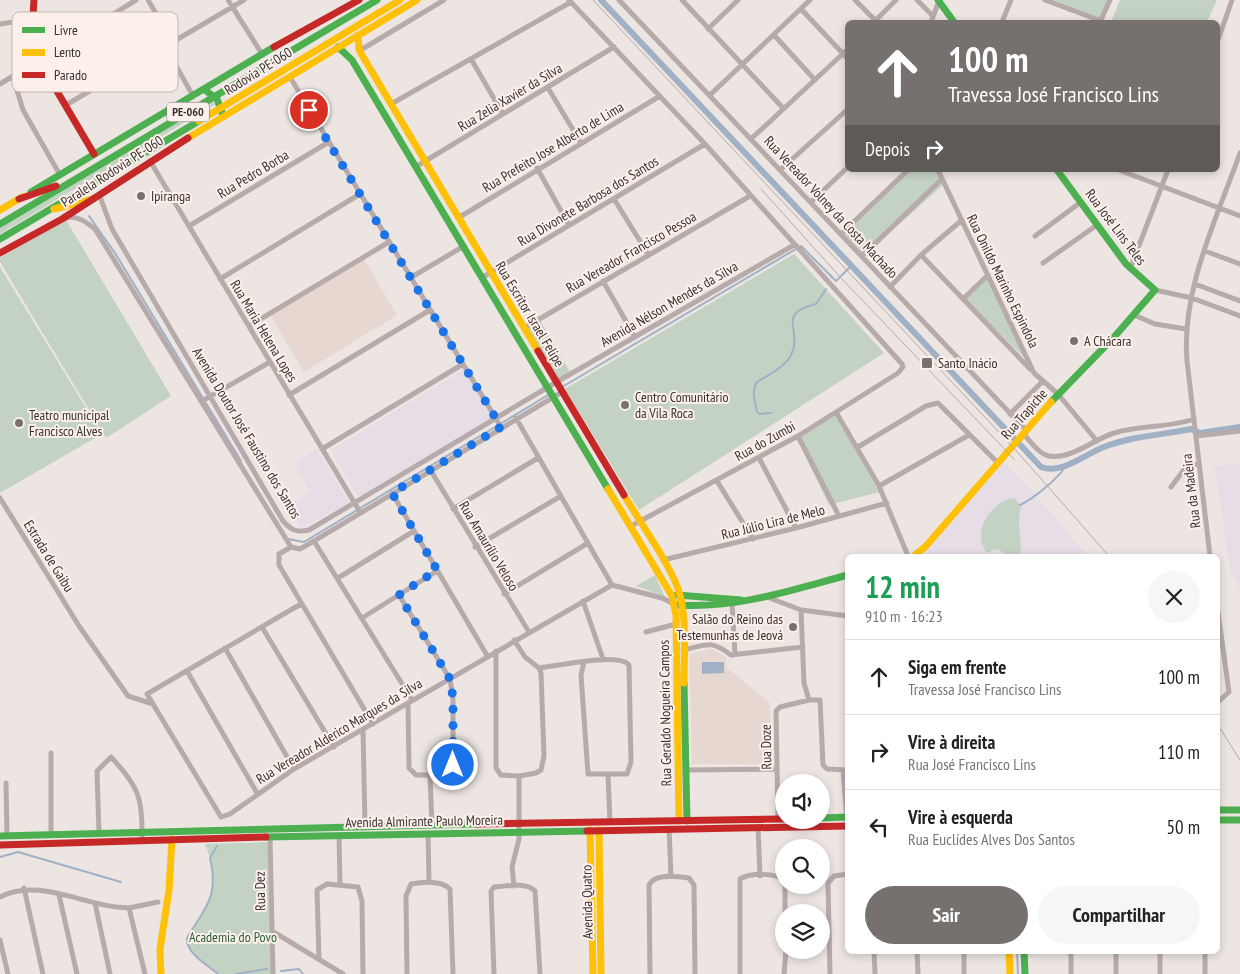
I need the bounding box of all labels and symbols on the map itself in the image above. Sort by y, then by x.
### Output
legend [12,12,178,92]
text: Livre [54,21,78,39]
text: Lento [54,43,81,61]
street label: Rodovia PE-060 [221,43,295,99]
street label: Rua Zelia Xavier da Silva [455,59,565,135]
text: Parado [54,66,87,84]
pin [288,89,330,131]
street label: Rua Prefeito Jose Alberto de Lima [479,98,627,196]
road number: PE-060 [167,102,209,121]
street label: Paralela Rodovia PE-060 [57,131,167,211]
street label: Rua Vereador Volney da Costa Machado [760,132,902,282]
street label: Rua Pedro Borba [214,146,292,202]
street label: Rua Divonete Barbosa dos Santos [514,152,662,250]
street label: Rua José Lins Teles [1081,185,1151,269]
place label: Ipiranga [151,187,191,205]
marker: Ipiranga [135,190,147,202]
street label: Rua Vereador Francisco Pessoa [563,207,699,297]
street label: Rua Onildo Marinho Espindola [963,211,1043,351]
street label: Avenida Nélson Mendes da Silva [597,257,741,351]
street label: Rua Escritor Israel Felipe [491,258,569,370]
street label: Rua Maria Helena Lopes [226,277,302,386]
place label: A Chácara [1084,332,1131,350]
marker: A Chácara [1068,335,1080,347]
street label: Avenida Doutor José Faustino dos Santos [189,344,305,522]
place label: Santo Inácio [938,354,998,372]
marker: Santo Inácio [920,356,934,370]
street label: Rua Trapiche [997,385,1051,443]
place label: Centro Comunitário da Vila Roca [635,388,728,422]
marker: Centro Comunitário da Vila Roca [619,399,631,411]
place label: Teatro municipal Francisco Alves [29,406,110,440]
marker: Teatro municipal Francisco Alves [13,417,25,429]
street label: Rua do Zumbi [732,417,798,465]
street label: Rua da Madeira [1178,453,1204,529]
street label: Rua Amaurílio Veloso [455,498,523,594]
street label: Rua Júlio Lira de Melo [719,500,827,544]
street label: Estrada de Gaibu [20,517,78,595]
place label: Salão do Reino das Testemunhas de Jeová [677,610,783,644]
marker: Salão do Reino das Testemunhas de Jeová [787,621,799,633]
street label: Rua Geraldo Nogueira Campos [655,639,675,786]
street label: Rua Vereador Alderico Marques da Silva [253,674,425,788]
street label: Rua Doze [757,724,775,770]
position arrow [426,738,478,790]
street label: Avenida Almirante Paulo Moreira [345,811,503,831]
street label: Avenida Quatro [577,865,597,939]
street label: Rua Dez [251,871,269,911]
park label: Academia do Povo [189,928,277,946]

